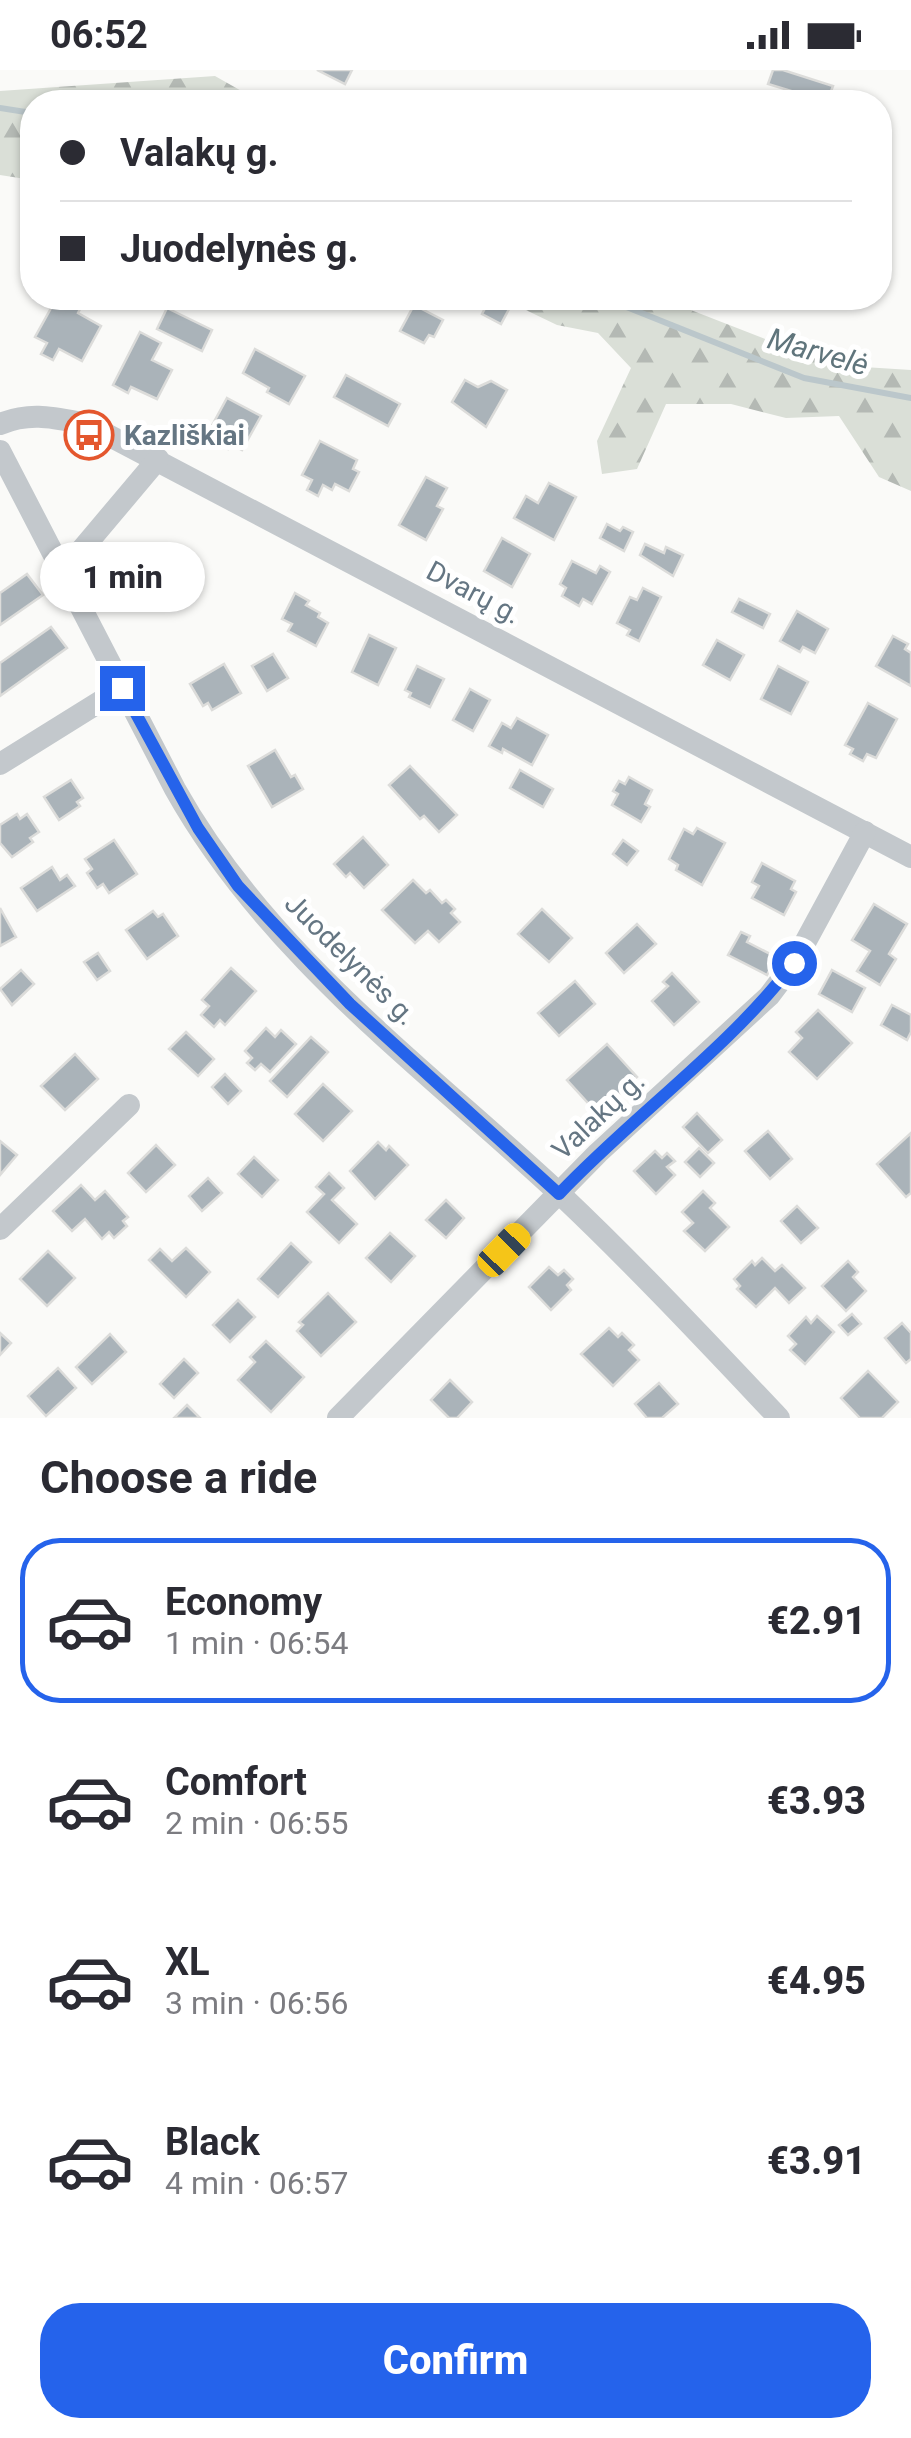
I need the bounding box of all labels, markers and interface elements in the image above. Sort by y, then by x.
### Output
text: 06:52 [50,13,148,57]
text: Valakų g. [120,131,278,175]
text: Juodelynės g. [120,227,359,271]
water label: Marvelė [764,320,873,383]
bus stop icon: Kazliškiai [63,409,115,461]
place label: Kazliškiai [124,419,245,452]
callout: 1 min [39,543,204,613]
street label: Dvarų g. [421,554,527,631]
text: 1 min [82,558,163,596]
route end [100,666,145,711]
street label: Juodelynės g. [278,887,423,1032]
route start [772,941,817,986]
street label: Valakų g. [545,1064,651,1166]
car [472,1218,536,1282]
text: Choose a ride [40,1451,317,1504]
icon: car [45,1576,135,1666]
text: Economy [165,1580,322,1624]
text: €2.91 [767,1599,866,1643]
text: 1 min · 06:54 [165,1624,348,1662]
icon: car [45,1756,135,1846]
text: Comfort [165,1760,307,1804]
text: €3.93 [767,1779,866,1823]
text: 2 min · 06:55 [165,1804,348,1842]
icon: car [45,1936,135,2026]
text: XL [165,1940,210,1984]
text: €4.95 [767,1959,866,2003]
text: 3 min · 06:56 [165,1984,348,2022]
icon: car [45,2116,135,2206]
text: Black [165,2120,260,2164]
text: €3.91 [767,2139,866,2183]
text: 4 min · 06:57 [165,2164,348,2202]
button: Confirm [40,2303,871,2418]

